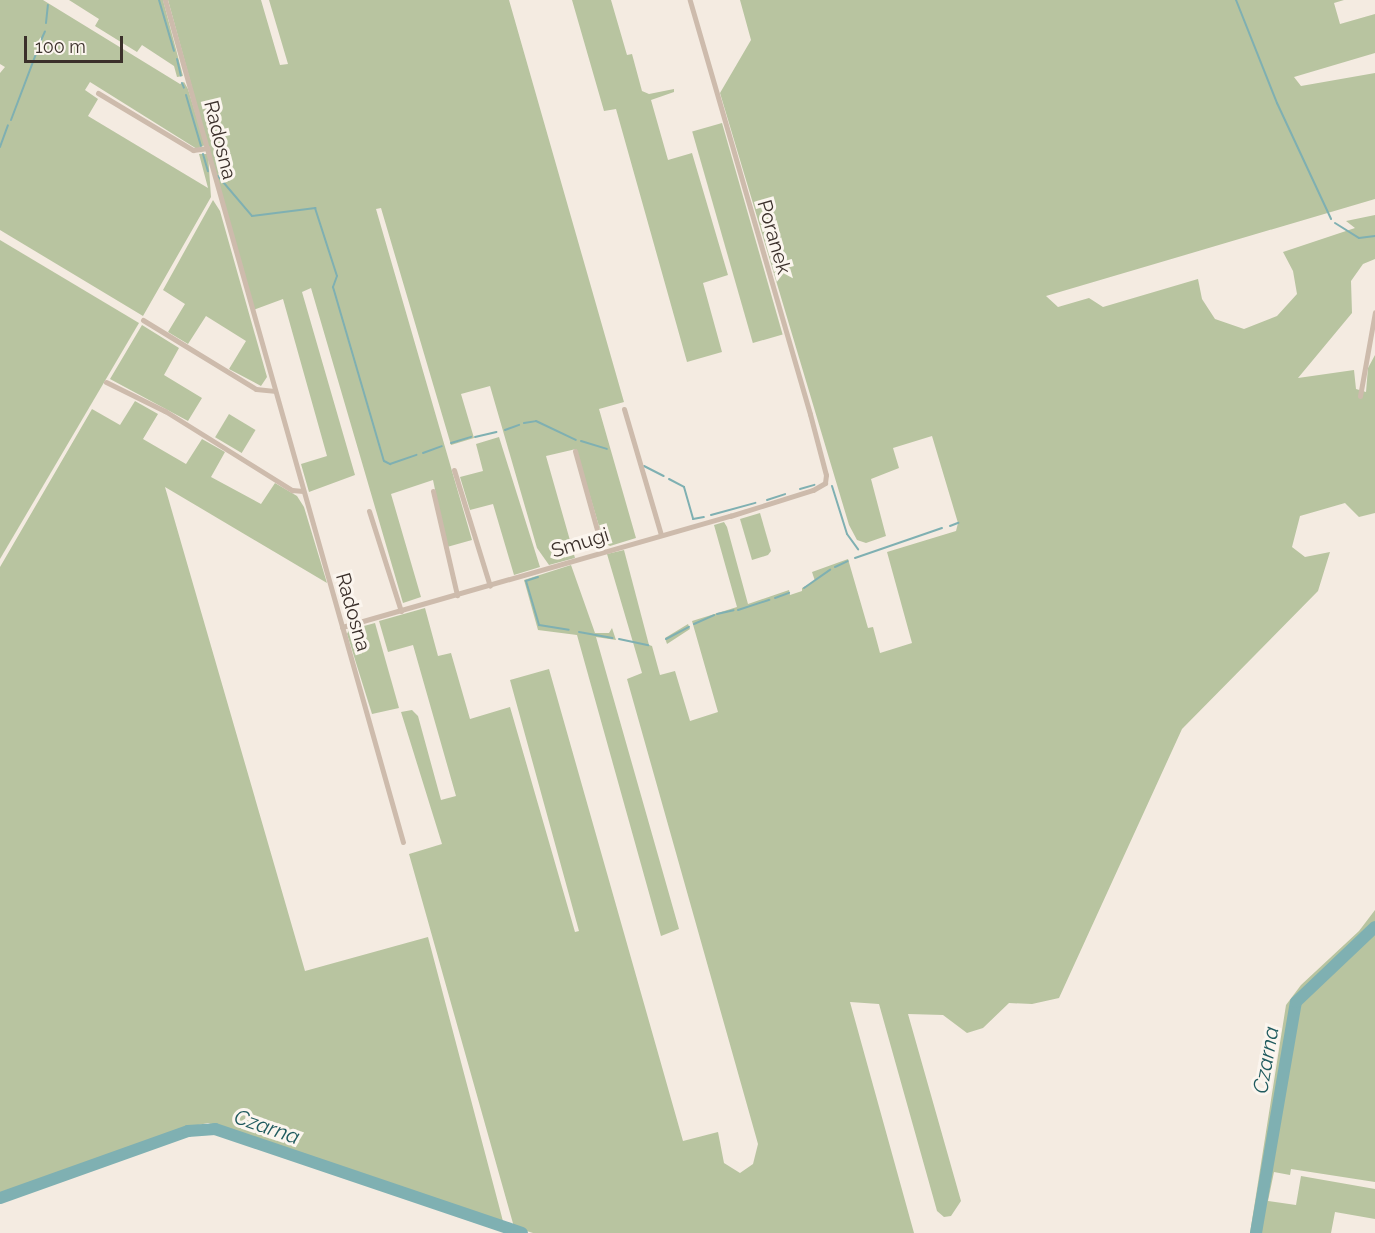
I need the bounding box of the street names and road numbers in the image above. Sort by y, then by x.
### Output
street label: Radosna [199,98,241,182]
street label: Poranek [752,197,796,277]
street label: Smugi [548,523,612,563]
street label: Radosna [330,570,376,654]

